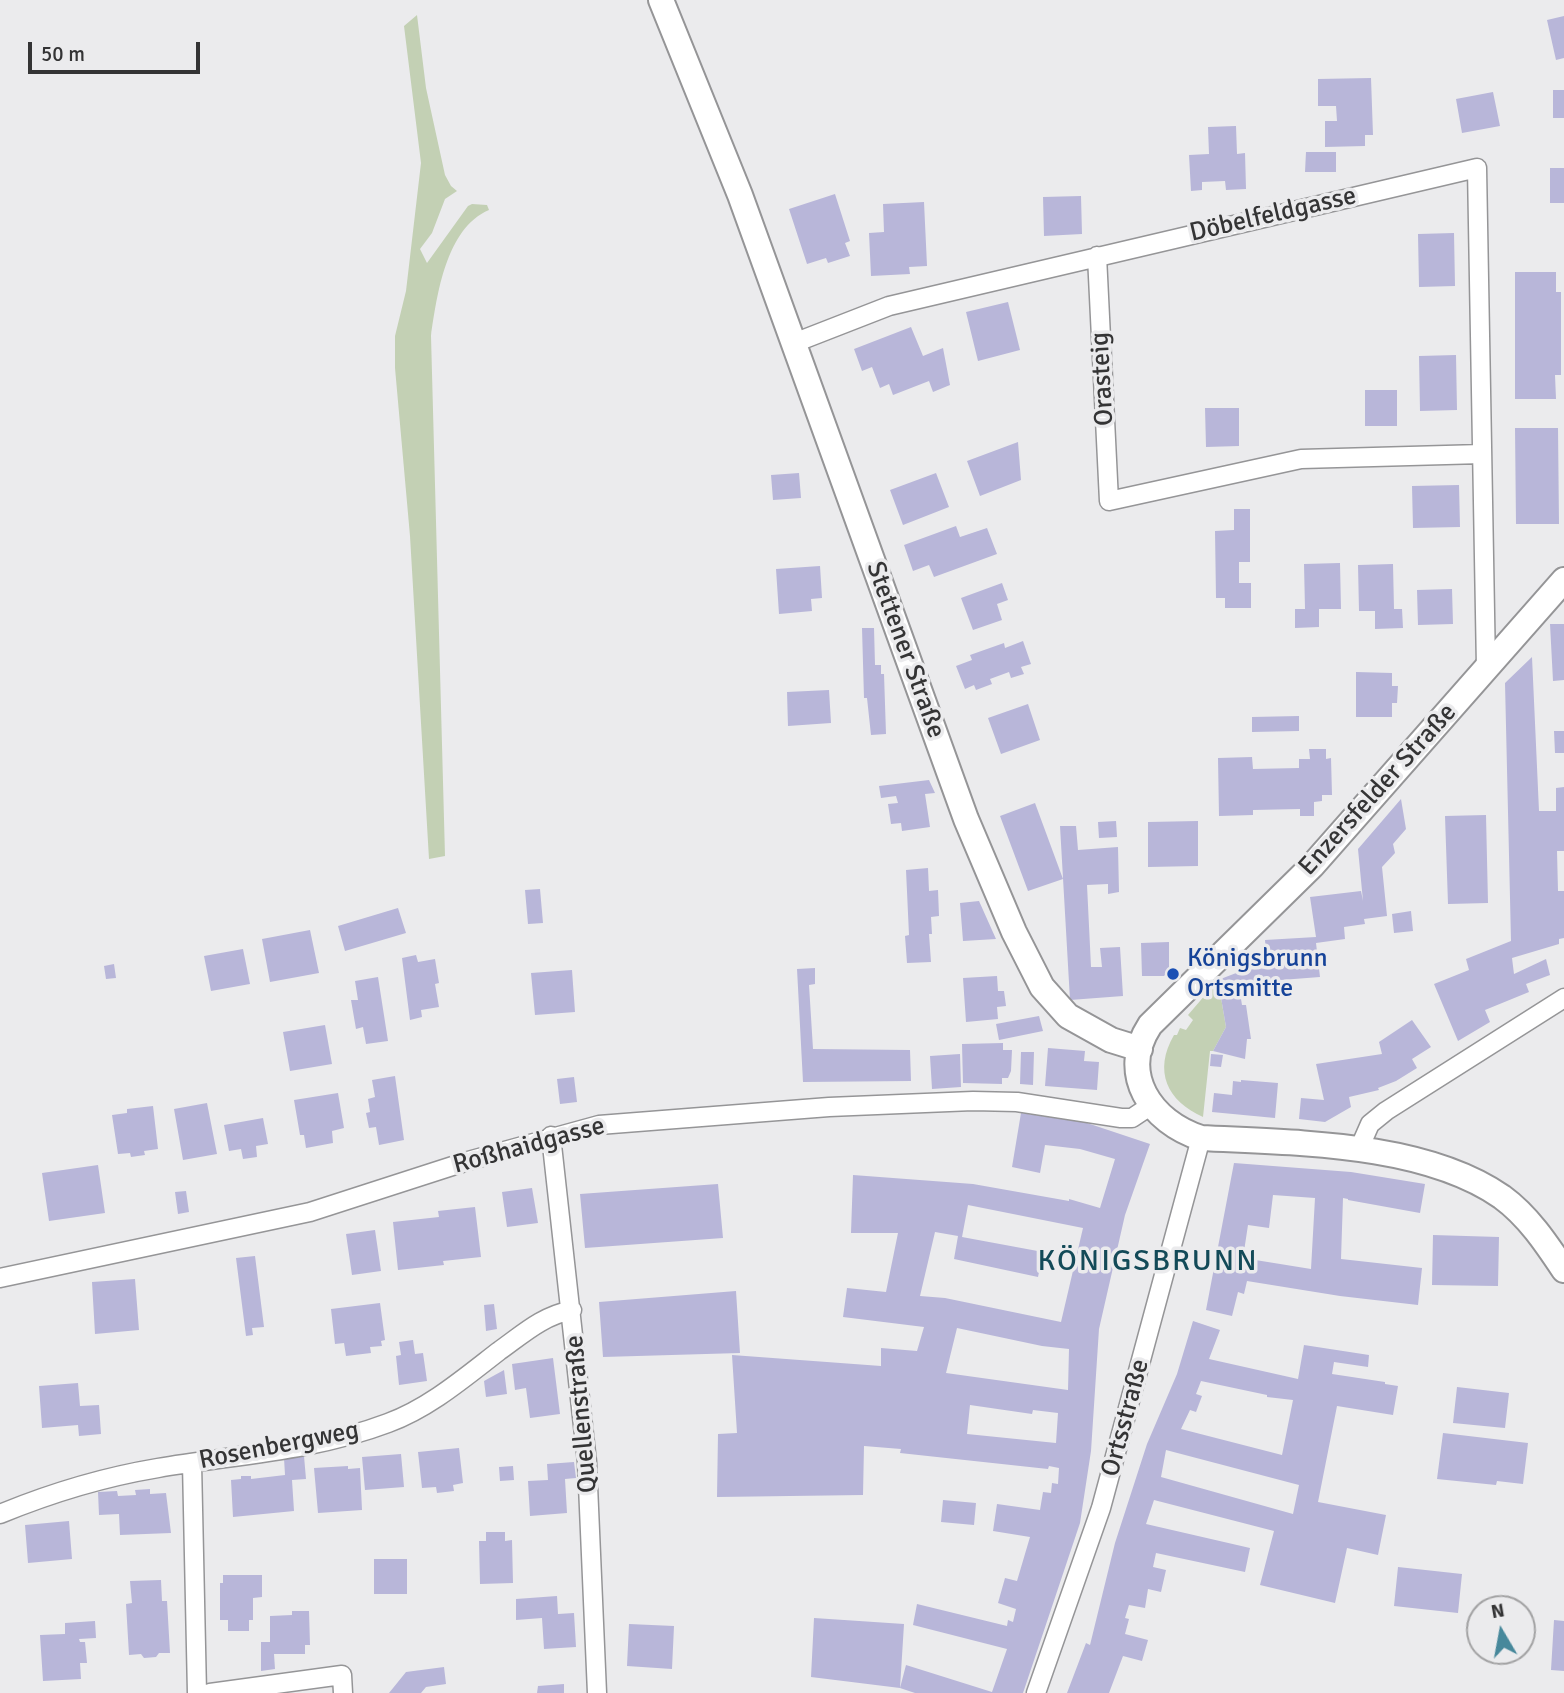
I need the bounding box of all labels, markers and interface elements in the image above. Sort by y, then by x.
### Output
scale bar [32,28,203,72]
text: 50 m [41,41,85,67]
street label: Döbelfeldgasse [1187,181,1359,249]
street label: Orasteig [1085,331,1121,427]
street label: Stettener Straße [859,558,951,742]
street label: Enzersfelder Straße [1293,698,1463,882]
place label: Königsbrunn Ortsmitte [1187,943,1328,1004]
marker: Königsbrunn Ortsmitte [1165,966,1181,982]
street label: Roßhaidgasse [450,1111,608,1181]
district label: KÖNIGSBRUNN [1039,1244,1257,1280]
street label: Quellenstraße [560,1334,604,1494]
street label: Ortsstraße [1095,1356,1157,1480]
street label: Rosenbergweg [196,1415,362,1477]
north arrow [1466,1595,1536,1665]
text: N [1489,1598,1506,1624]

